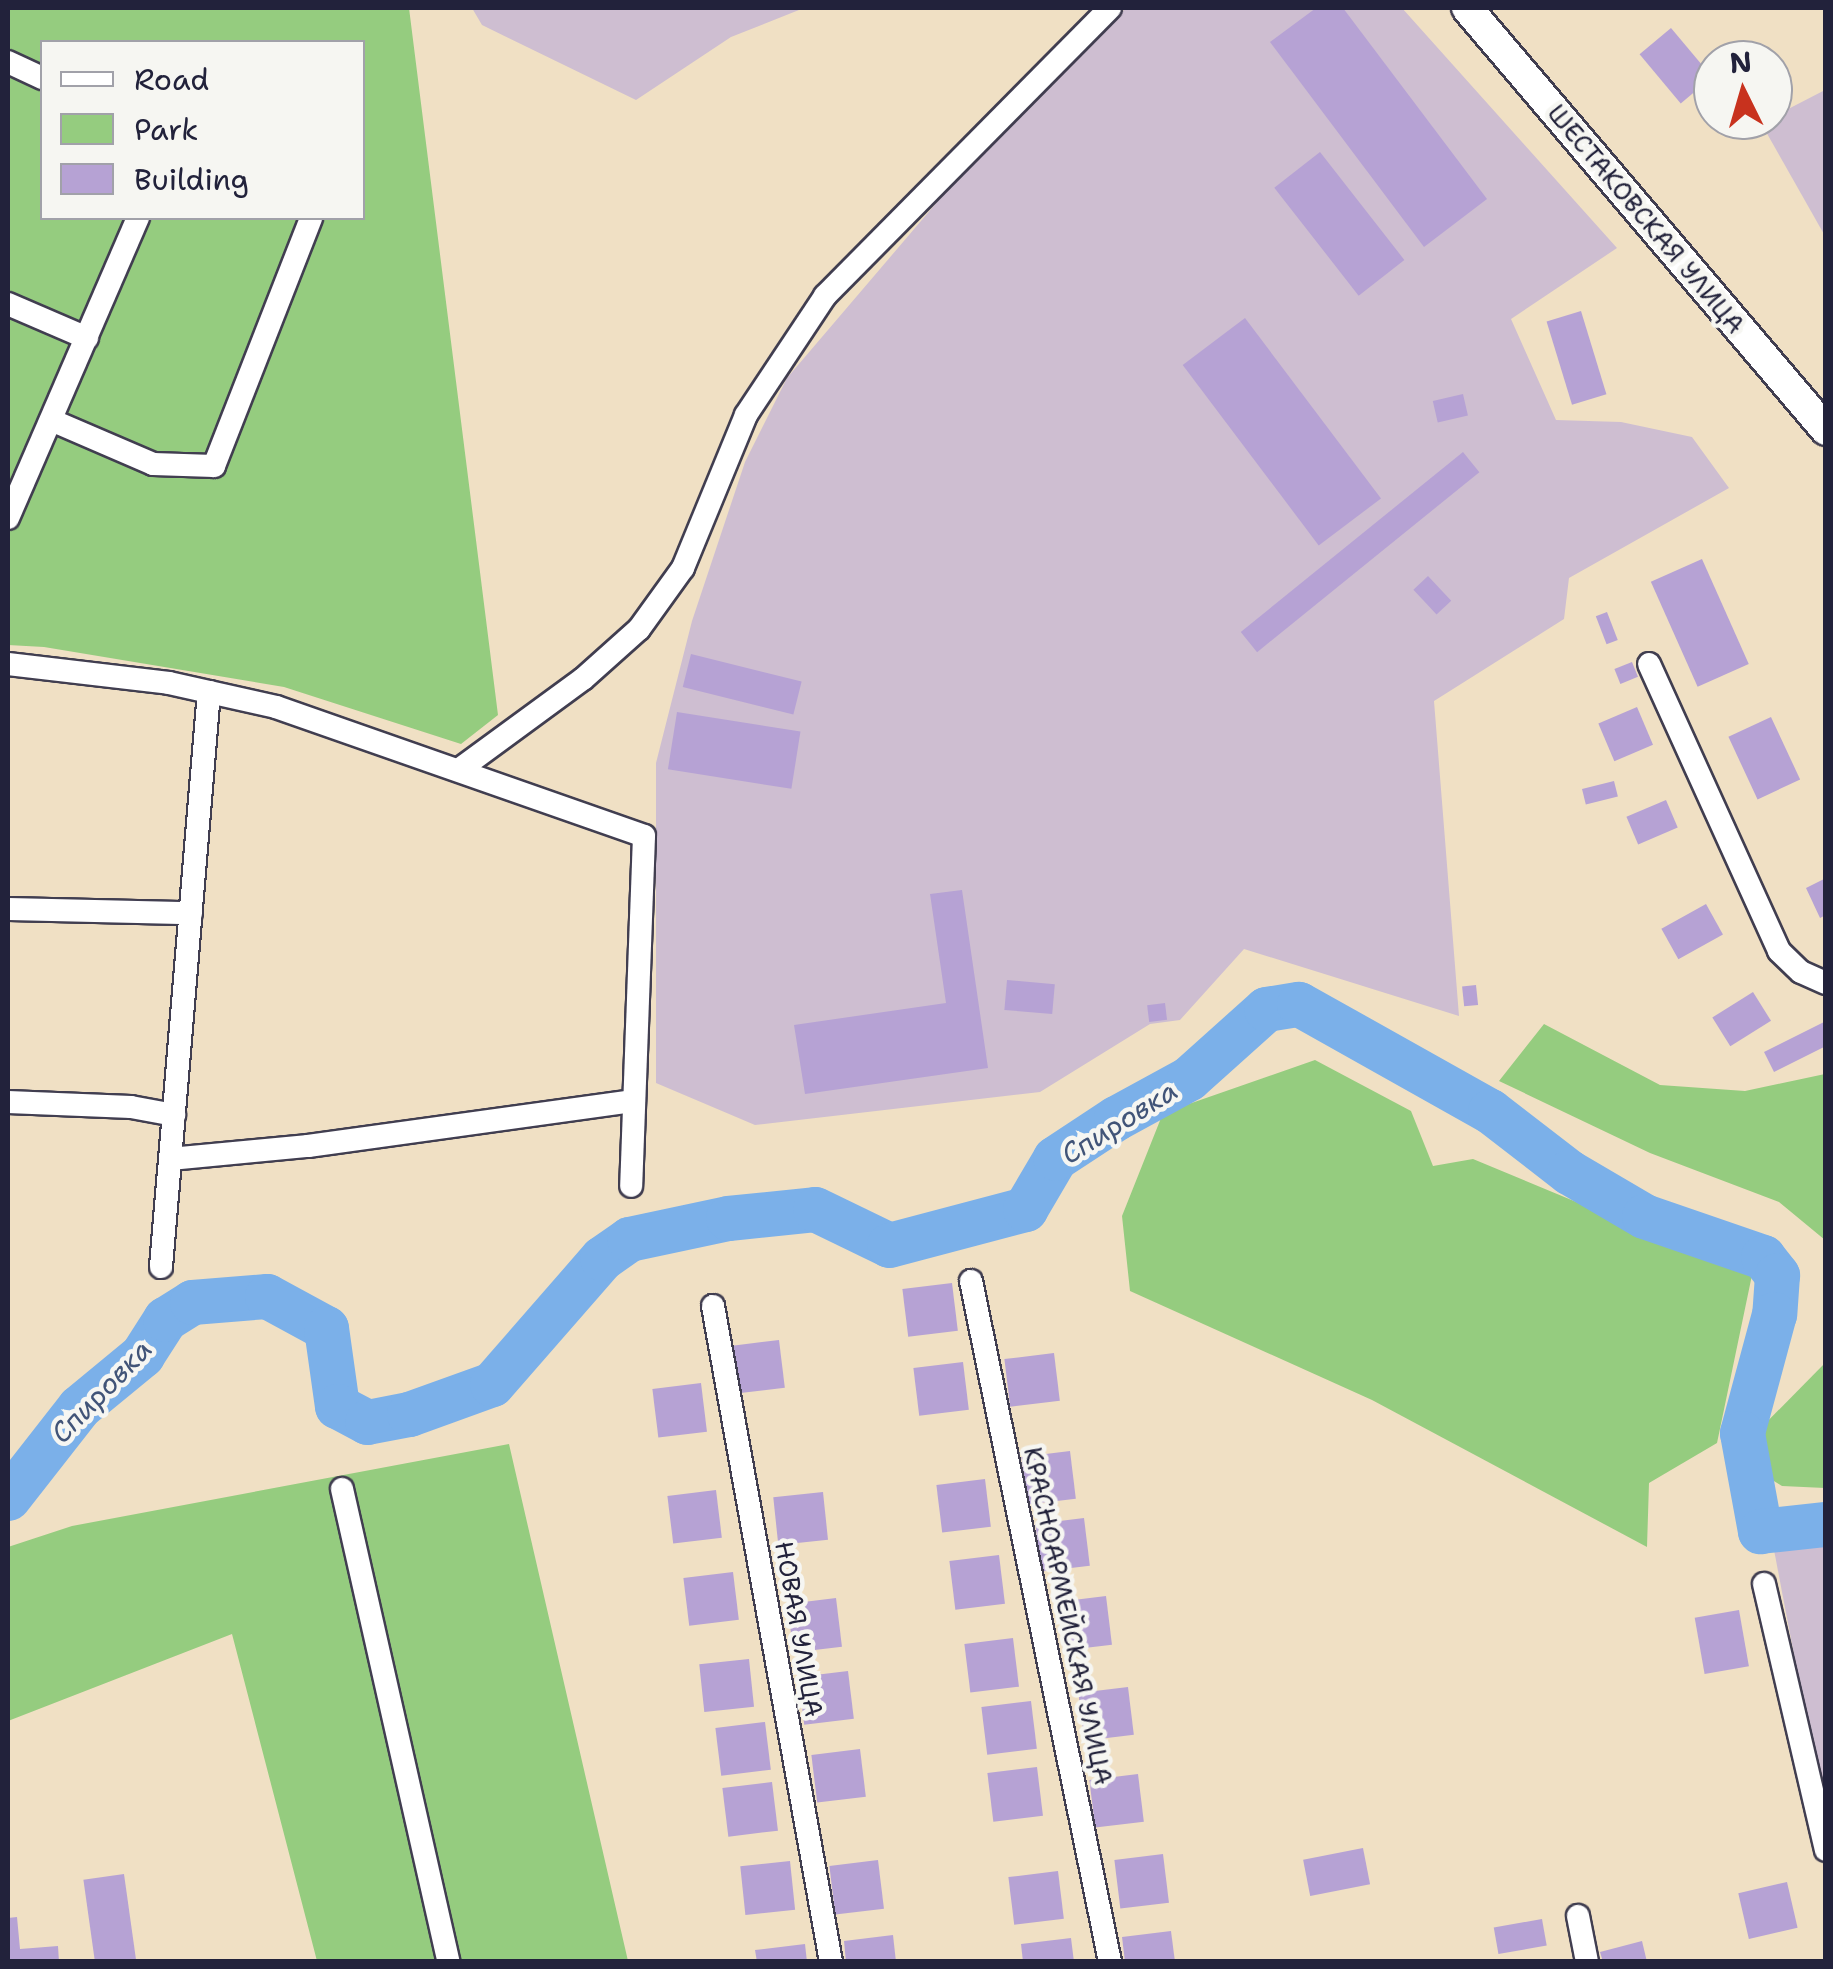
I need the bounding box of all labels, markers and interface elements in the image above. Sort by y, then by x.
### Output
legend [40,40,365,220]
north arrow [1693,40,1793,140]
text: N [1728,42,1753,82]
text: Road [134,59,209,100]
street label: ШЕСТАКОВСКАЯ УЛИЦА [1541,98,1751,340]
text: Park [134,109,198,150]
text: Building [134,159,249,200]
water label: Спировка [1055,1073,1183,1171]
water label: Спировка [43,1332,159,1450]
street label: КРАСНОАРМЕЙСКАЯ УЛИЦА [1017,1444,1119,1788]
street label: НОВАЯ УЛИЦА [769,1539,829,1719]

